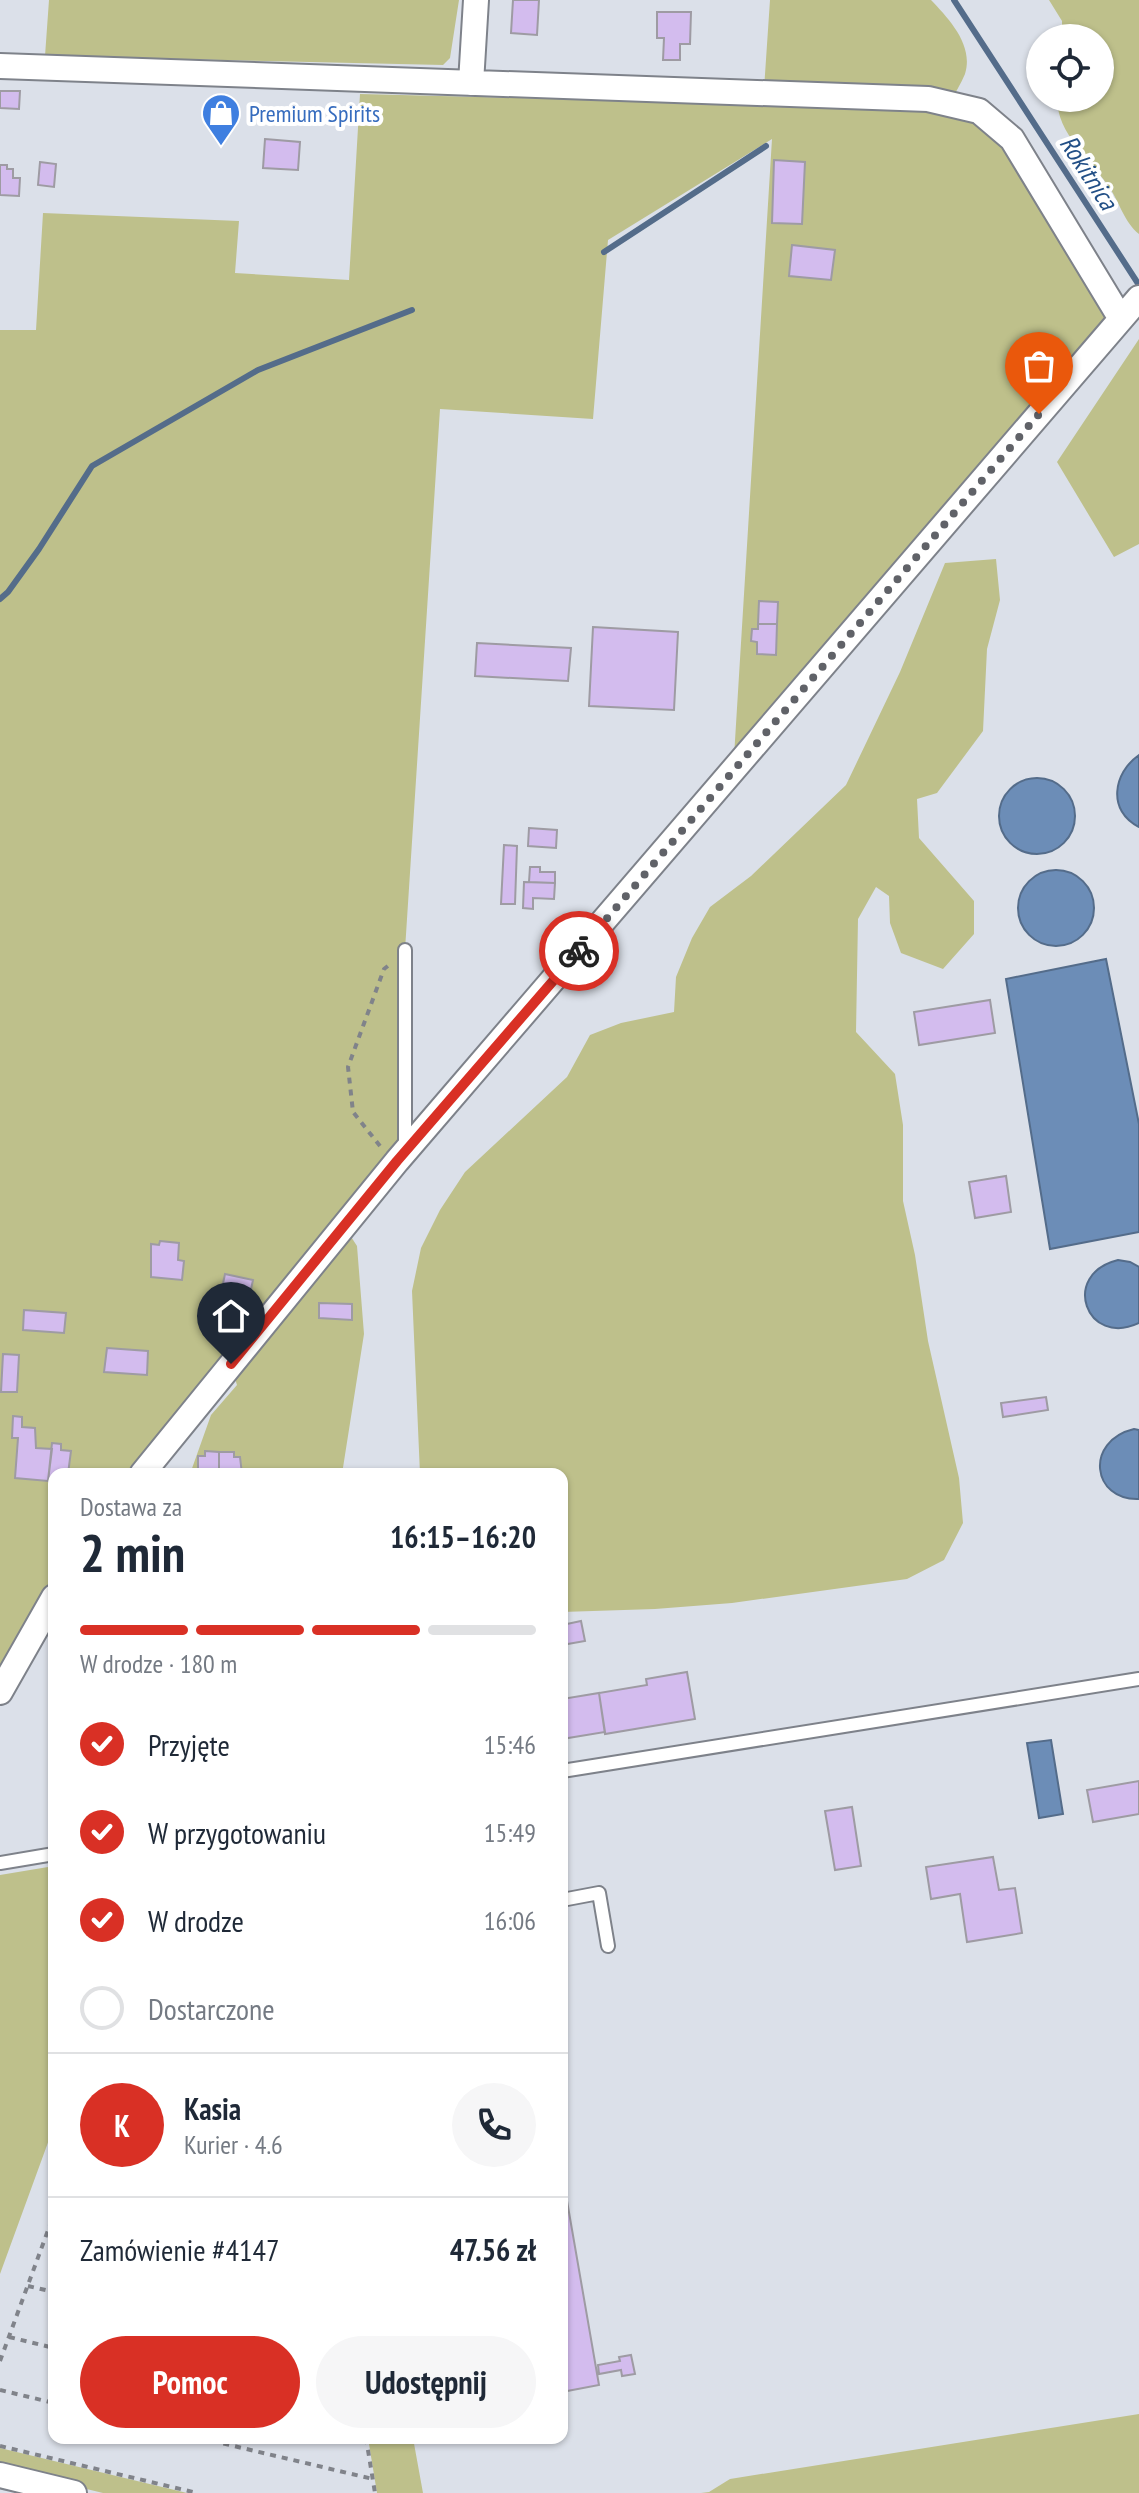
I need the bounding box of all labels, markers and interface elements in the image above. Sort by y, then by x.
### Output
map controls [1026,24,1114,112]
button: locate [1026,24,1114,112]
shop icon: Premium Spirits [200,92,242,147]
place label: Premium Spirits [249,98,380,129]
water label: Rokitnica [1053,129,1126,217]
pin [1005,332,1073,414]
icon: bag [1017,344,1061,388]
courier [539,911,619,991]
icon: bike [557,929,601,973]
pin [197,1282,265,1364]
icon: home [209,1294,253,1338]
text: Dostawa za [80,1490,182,1523]
text: 16:15–16:20 [390,1517,536,1556]
text: 2 min [80,1519,185,1586]
text: W drodze · 180 m [80,1647,237,1680]
icon: check [80,1722,124,1766]
text: Przyjęte [148,1725,230,1764]
text: 15:46 [484,1728,536,1761]
icon: check [80,1810,124,1854]
text: W przygotowaniu [148,1813,326,1852]
text: 15:49 [484,1816,536,1849]
icon: check [80,1898,124,1942]
text: W drodze [148,1901,244,1940]
text: 16:06 [484,1904,536,1937]
text: Dostarczone [148,1989,275,2028]
button: phone [452,2083,536,2167]
text: Kasia [184,2089,241,2128]
text: K [114,2106,130,2145]
text: Kurier · 4.6 [184,2128,283,2161]
text: Zamówienie #4147 [80,2230,279,2269]
text: 47.56 zł [450,2230,536,2269]
button: Pomoc [80,2336,300,2428]
button: Udostępnij [316,2336,536,2428]

